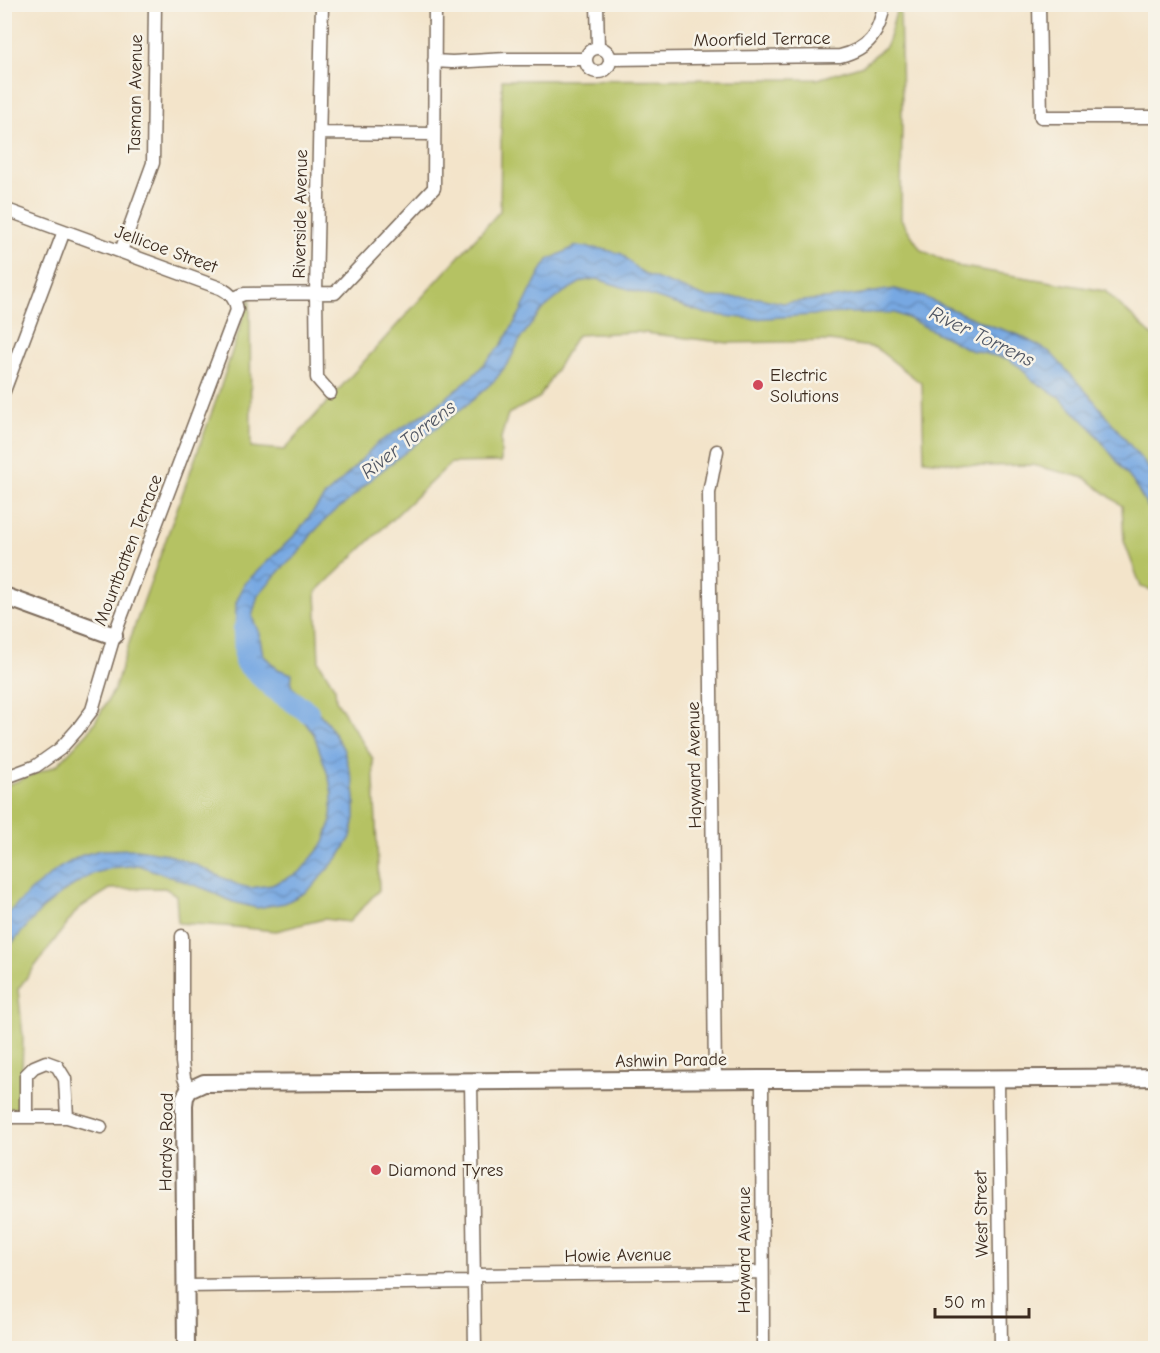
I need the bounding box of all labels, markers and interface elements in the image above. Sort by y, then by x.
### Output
street label: Moorfield Terrace [693,28,831,51]
street label: Tasman Avenue [124,34,147,154]
street label: Riverside Avenue [289,149,312,279]
street label: Jellicoe Street [112,221,221,278]
water label: River Torrens [926,301,1038,372]
place label: Electric Solutions [770,365,839,407]
marker: Electric Solutions [751,378,765,392]
water label: River Torrens [356,395,461,483]
street label: Mountbatten Terrace [90,471,167,629]
street label: Hayward Avenue [683,701,706,829]
street label: Ashwin Parade [615,1049,727,1072]
street label: Hardys Road [155,1092,178,1192]
place label: Diamond Tyres [388,1160,503,1181]
marker: Diamond Tyres [369,1163,383,1177]
street label: West Street [970,1169,993,1258]
street label: Hayward Avenue [734,1186,755,1314]
street label: Howie Avenue [564,1244,672,1267]
scale bar [935,1281,1030,1319]
text: 50 m [944,1292,986,1313]

